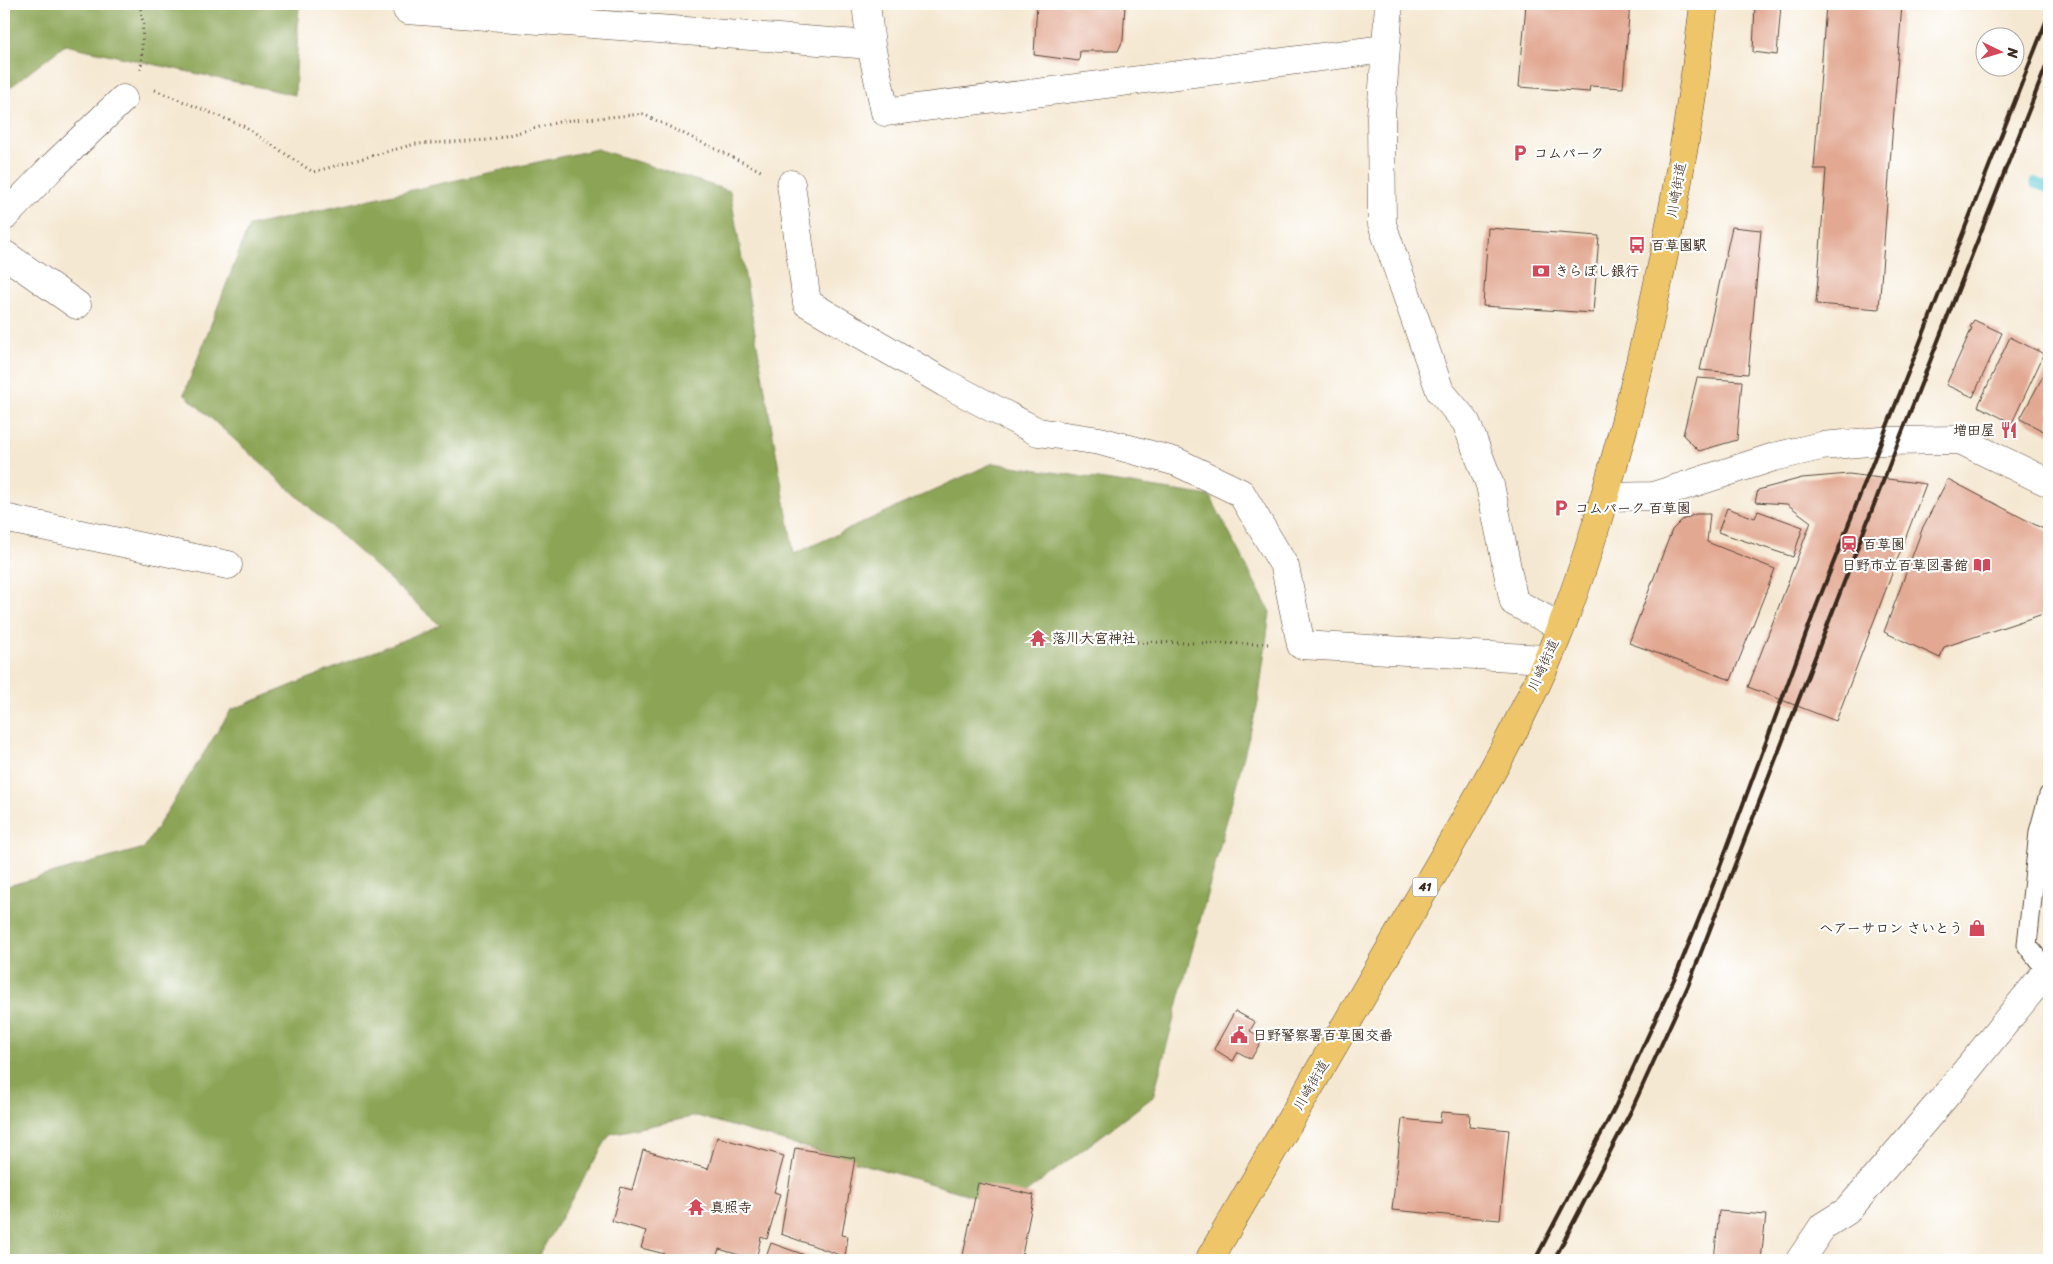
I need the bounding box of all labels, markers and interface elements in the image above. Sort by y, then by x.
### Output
north arrow [1976,28,2026,78]
text: N [2000,46,2025,59]
place label: コムパーク [1534,141,1604,166]
parking icon: コムパーク [1510,143,1530,163]
street label: 川崎街道 [1659,160,1694,220]
place label: 百草園駅 [1651,233,1707,258]
bus stop icon: 百草園駅 [1627,235,1647,255]
place label: きらぼし銀行 [1555,259,1639,284]
bank icon: きらぼし銀行 [1531,261,1551,281]
place label: 増田屋 [1953,418,1995,443]
restaurant icon: 増田屋 [1999,420,2019,440]
place label: コムパーク 百草園 [1575,496,1691,521]
parking icon: コムパーク 百草園 [1551,498,1571,518]
place label: 百草園 [1863,532,1905,557]
station icon: 百草園 [1839,534,1859,554]
place label: 日野市立百草図書館 [1842,553,1968,578]
library icon: 日野市立百草図書館 [1972,555,1992,575]
place label: 落川大宮神社 [1052,626,1136,651]
temple icon: 落川大宮神社 [1028,628,1048,648]
street label: 川崎街道 [1521,635,1566,696]
road number: 41 [1412,878,1438,896]
place label: ヘアーサロン さいとう [1819,916,1963,941]
shop icon: ヘアーサロン さいとう [1967,918,1987,938]
place label: 日野警察署百草園交番 [1253,1023,1393,1048]
public building icon: 日野警察署百草園交番 [1229,1025,1249,1045]
street label: 川崎街道 [1287,1055,1336,1116]
place label: 真照寺 [710,1195,752,1220]
temple icon: 真照寺 [686,1197,706,1217]

